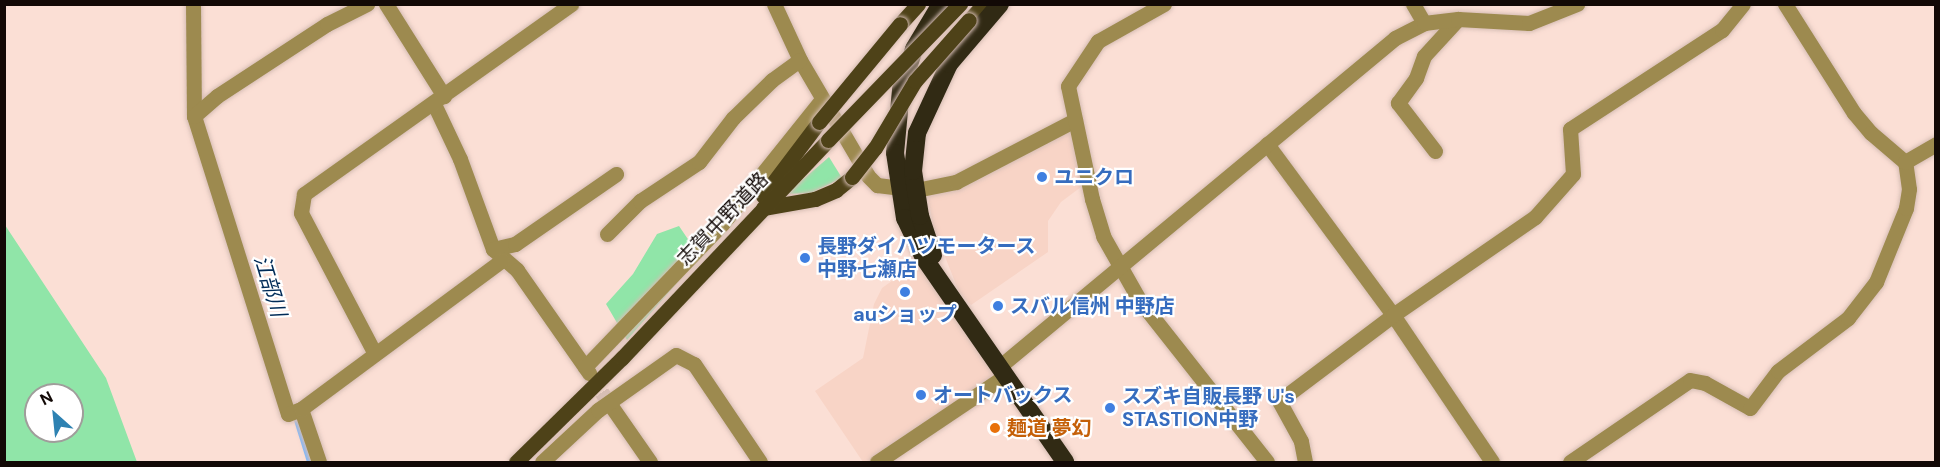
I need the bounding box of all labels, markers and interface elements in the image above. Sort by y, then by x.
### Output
place label: ユニクロ [1054,165,1134,189]
street label: 志賀中野道路 [673,168,773,270]
marker: ユニクロ [1035,170,1049,184]
place label: 長野ダイハツモータース 中野七瀬店 [817,234,1037,281]
marker: 長野ダイハツモータース 中野七瀬店 [798,251,812,265]
water label: 江部川 [249,252,291,320]
marker: auショップ [898,285,912,299]
place label: スバル信州 中野店 [1010,294,1175,318]
marker: スバル信州 中野店 [991,299,1005,313]
place label: auショップ [853,302,957,326]
north arrow [24,383,84,443]
place label: オートバックス [933,383,1073,407]
place label: スズキ自販長野 U's STASTION中野 [1122,384,1295,431]
text: N [37,386,56,410]
marker: オートバックス [914,388,928,402]
marker: スズキ自販長野 U's STASTION中野 [1103,401,1117,415]
place label: 麺道 夢幻 [1007,416,1092,440]
marker: 麺道 夢幻 [988,421,1002,435]

